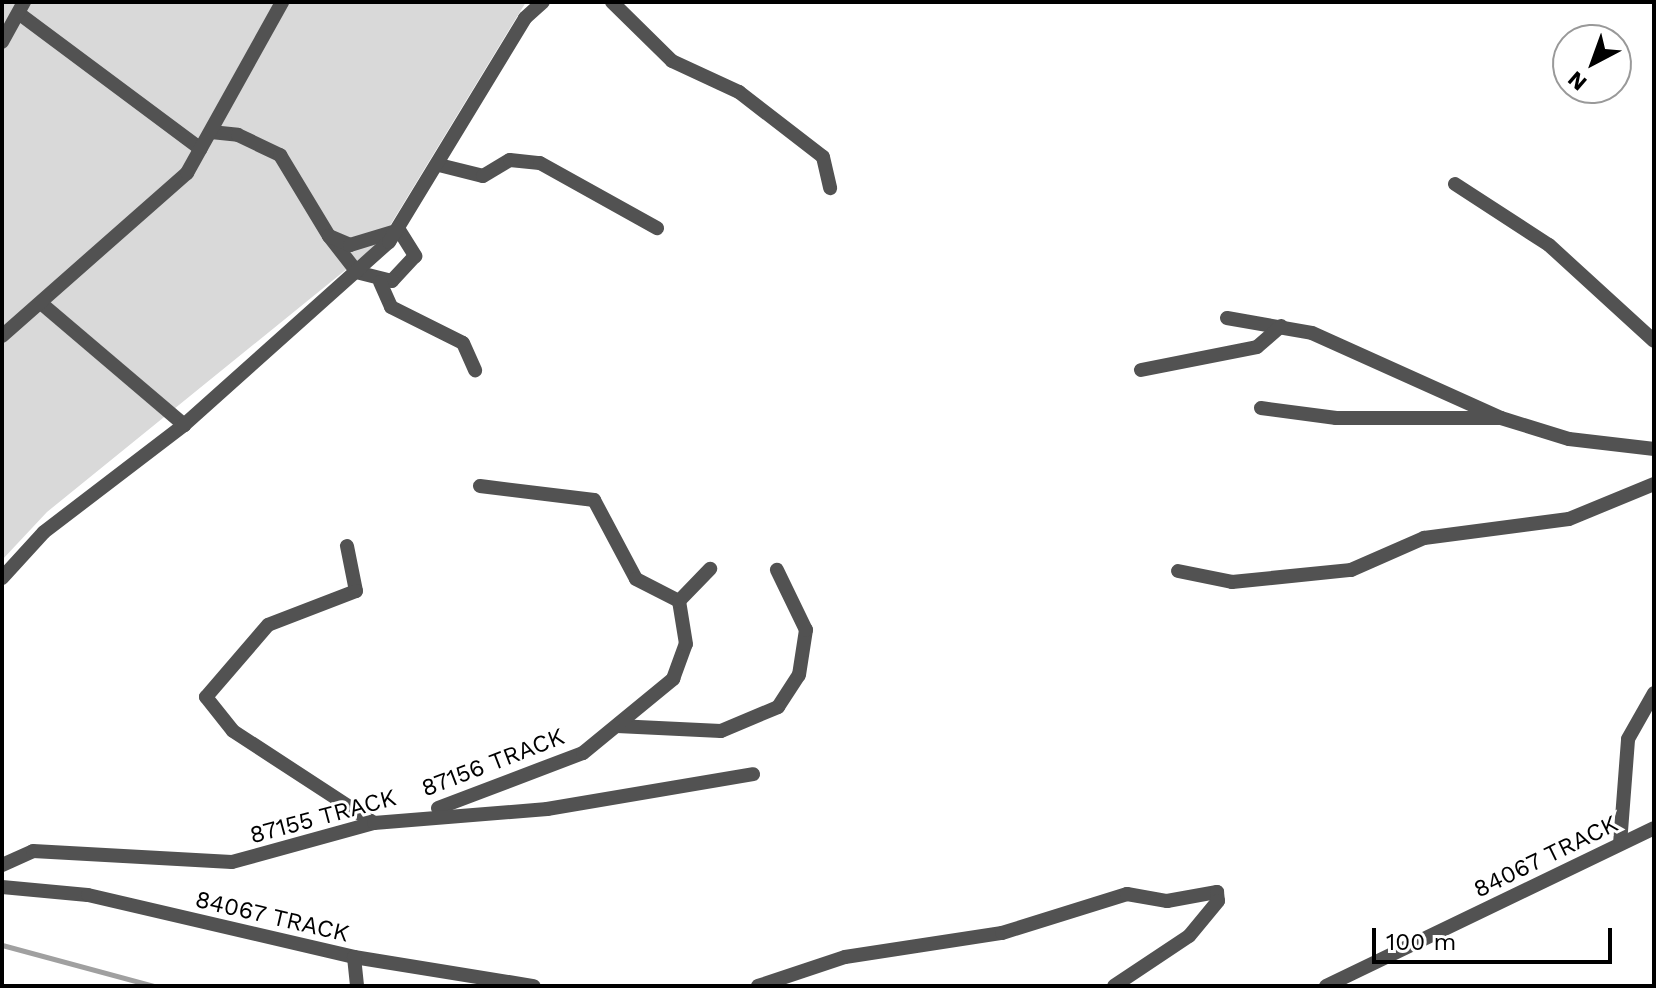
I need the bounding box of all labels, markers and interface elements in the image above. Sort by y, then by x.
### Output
north arrow [1552,24,1632,104]
text: N [1563,66,1592,96]
street label: 87156 TRACK [417,722,569,804]
street label: 87155 TRACK [246,784,400,850]
street label: 84067 TRACK [1469,809,1623,905]
street label: 84067 TRACK [192,885,352,949]
scale bar [1376,912,1616,962]
text: 100 m [1386,928,1456,956]

